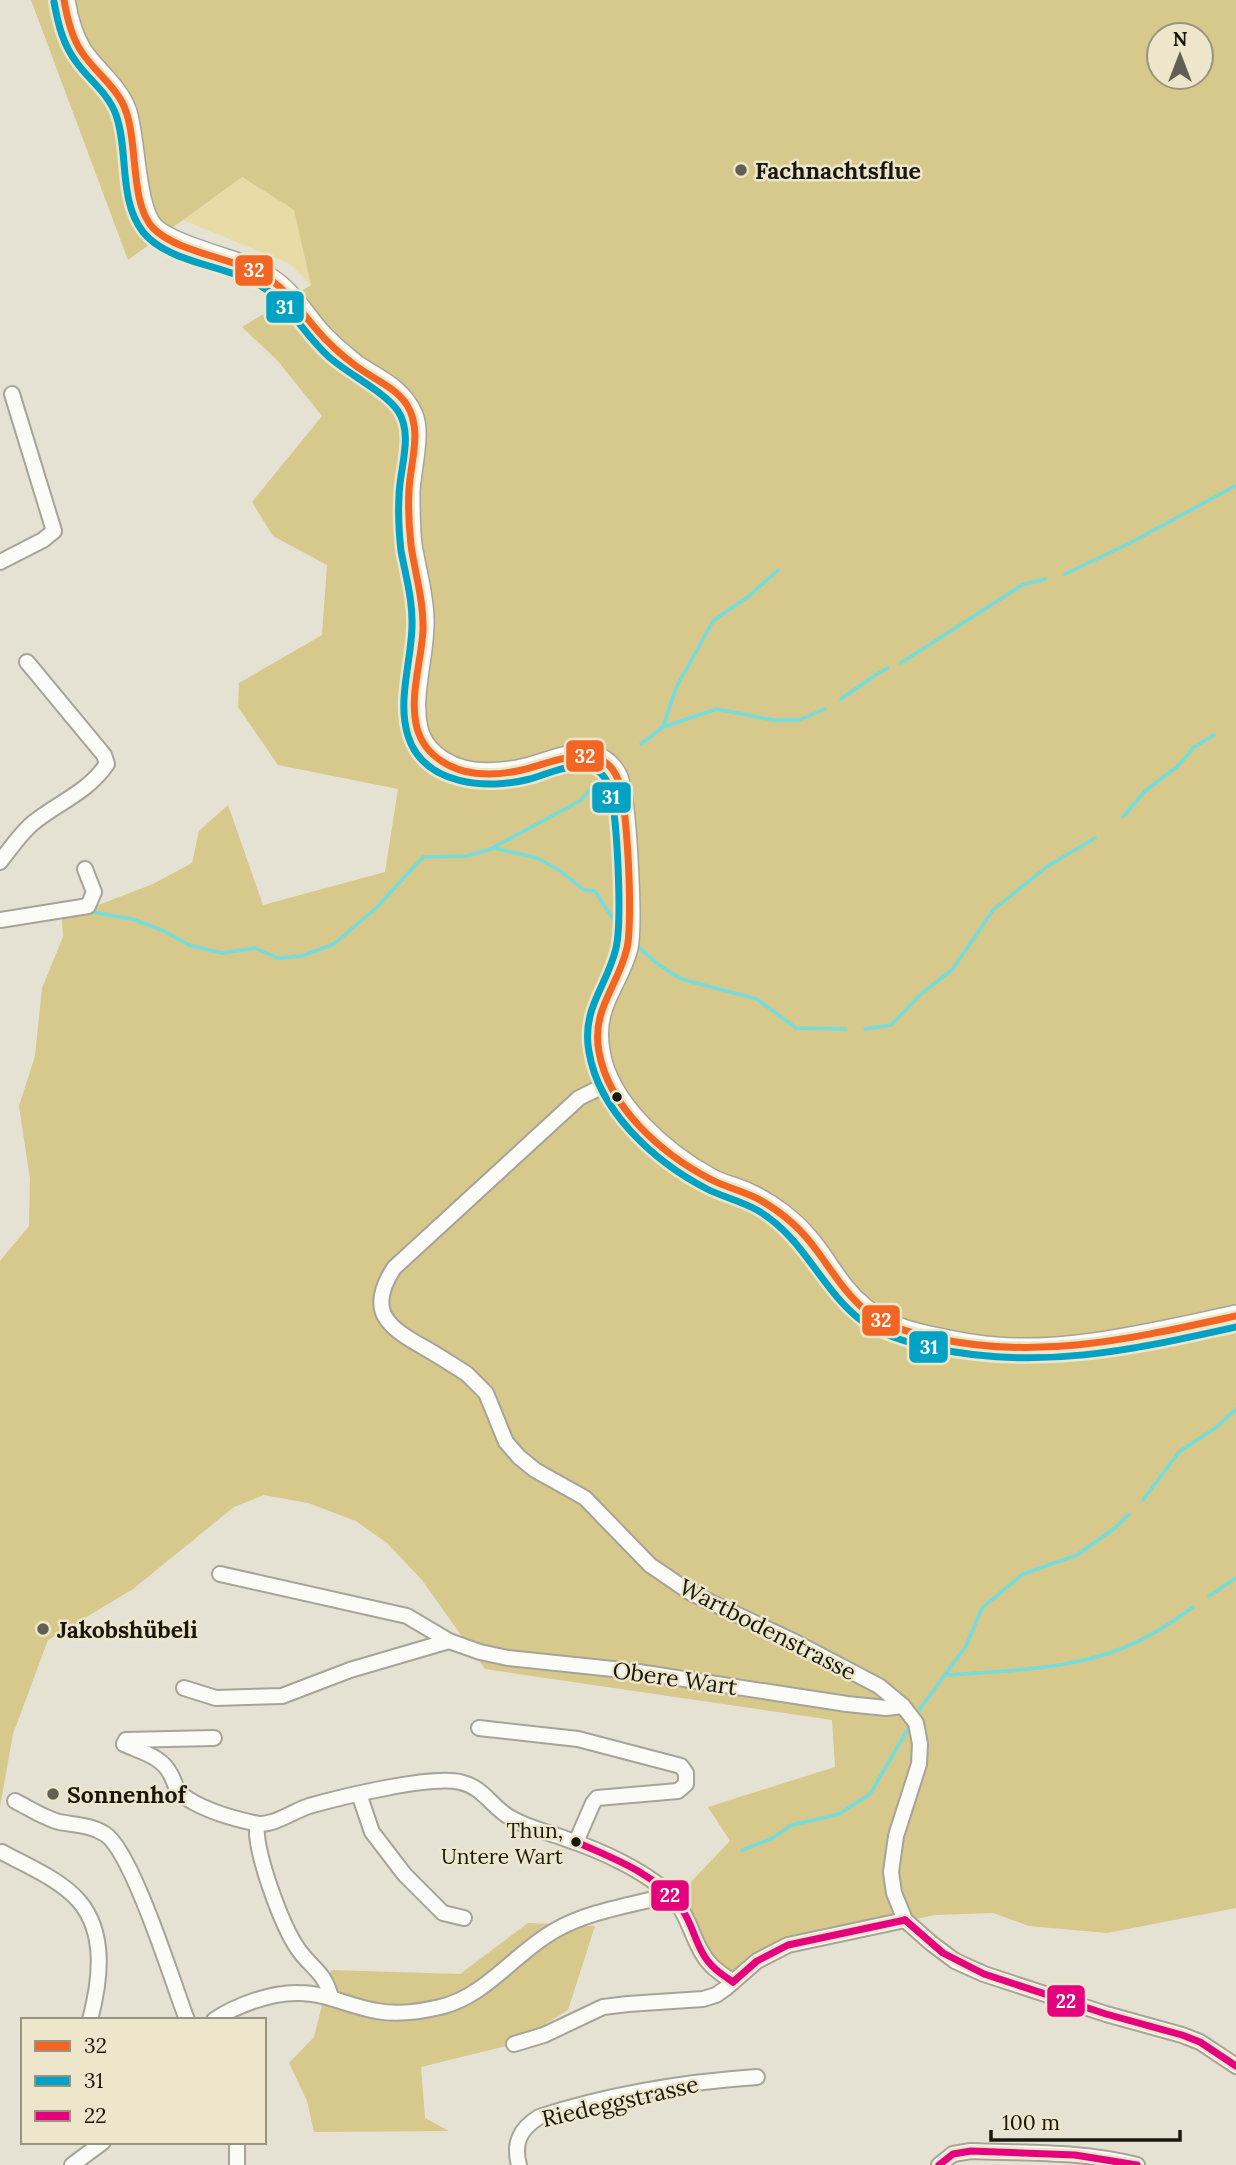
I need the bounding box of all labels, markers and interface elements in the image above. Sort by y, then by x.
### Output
north arrow [1145,21,1215,91]
text: N [1173,27,1188,51]
place label: Fachnachtsflue [755,156,921,185]
marker: Fachnachtsflue [733,162,749,178]
line badge: 32 [234,254,274,287]
text: 32 [244,258,264,282]
line badge: 31 [265,290,305,324]
text: 31 [276,295,294,319]
line badge: 32 [565,739,605,773]
text: 32 [575,744,595,768]
line badge: 31 [591,781,632,814]
text: 31 [602,785,620,809]
unlabelled marker [610,1090,624,1104]
line badge: 32 [861,1304,901,1337]
text: 32 [871,1308,891,1332]
line badge: 31 [908,1330,949,1364]
text: 31 [920,1335,938,1359]
street label: Wartbodenstrasse [675,1572,861,1686]
place label: Jakobshübeli [57,1615,198,1644]
marker: Jakobshübeli [35,1621,51,1637]
street label: Obere Wart [611,1655,739,1701]
place label: Sonnenhof [67,1780,187,1809]
marker: Sonnenhof [45,1786,61,1802]
place label: Thun, Untere Wart [441,1817,564,1870]
marker: Thun, Untere Wart [569,1835,583,1849]
line badge: 22 [650,1879,690,1912]
text: 22 [660,1883,680,1907]
line badge: 22 [1046,1984,1086,2018]
text: 22 [1056,1989,1076,2013]
legend [21,2018,266,2144]
text: 32 [84,2032,107,2059]
text: 31 [84,2067,103,2094]
street label: Riedeggstrasse [539,2069,701,2133]
scale bar [991,2098,1180,2142]
text: 22 [84,2102,107,2129]
text: 100 m [1002,2109,1060,2136]

